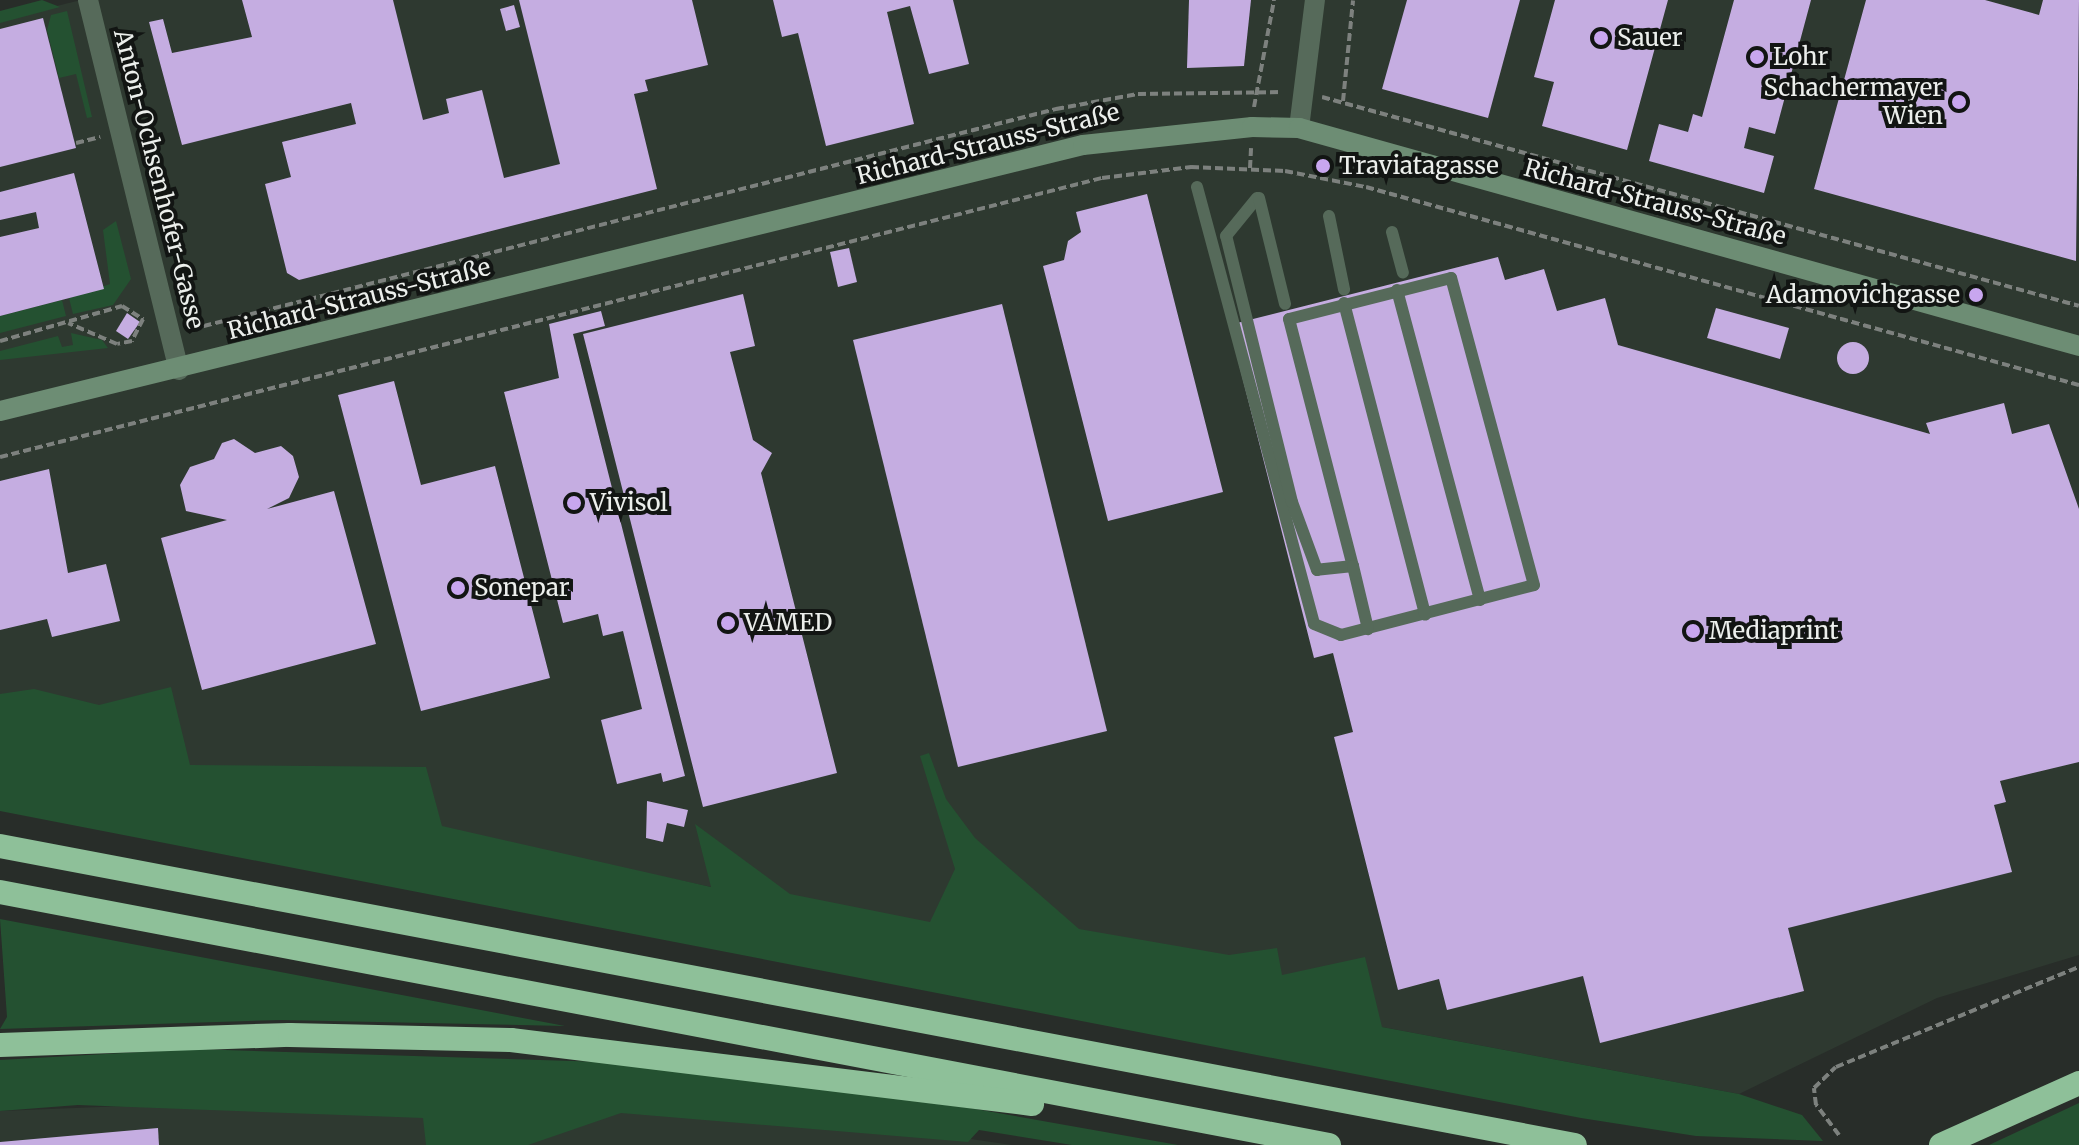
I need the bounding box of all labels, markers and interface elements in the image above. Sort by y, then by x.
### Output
place label: Sauer [1617,24,1682,52]
street label: Anton-Ochsenhofer-Gasse [108,26,210,332]
marker: Sauer [1592,29,1610,47]
place label: Lohr [1773,43,1828,71]
marker: Lohr [1748,48,1766,66]
place label: Schachermayer Wien [1764,74,1943,130]
marker: Schachermayer Wien [1950,93,1968,111]
street label: Richard-Strauss-Straße [854,97,1122,191]
place label: Traviatagasse [1339,152,1499,180]
street label: Richard-Strauss-Straße [1521,153,1789,251]
marker: Traviatagasse [1314,157,1332,175]
street label: Richard-Strauss-Straße [225,252,493,346]
place label: Adamovichgasse [1766,281,1960,309]
marker: Adamovichgasse [1967,286,1985,304]
place label: Vivisol [590,489,668,517]
marker: Vivisol [565,494,583,512]
place label: Sonepar [474,574,570,602]
marker: Sonepar [449,579,467,597]
place label: VAMED [744,609,832,637]
marker: VAMED [719,614,737,632]
place label: Mediaprint [1709,617,1838,645]
marker: Mediaprint [1684,622,1702,640]

